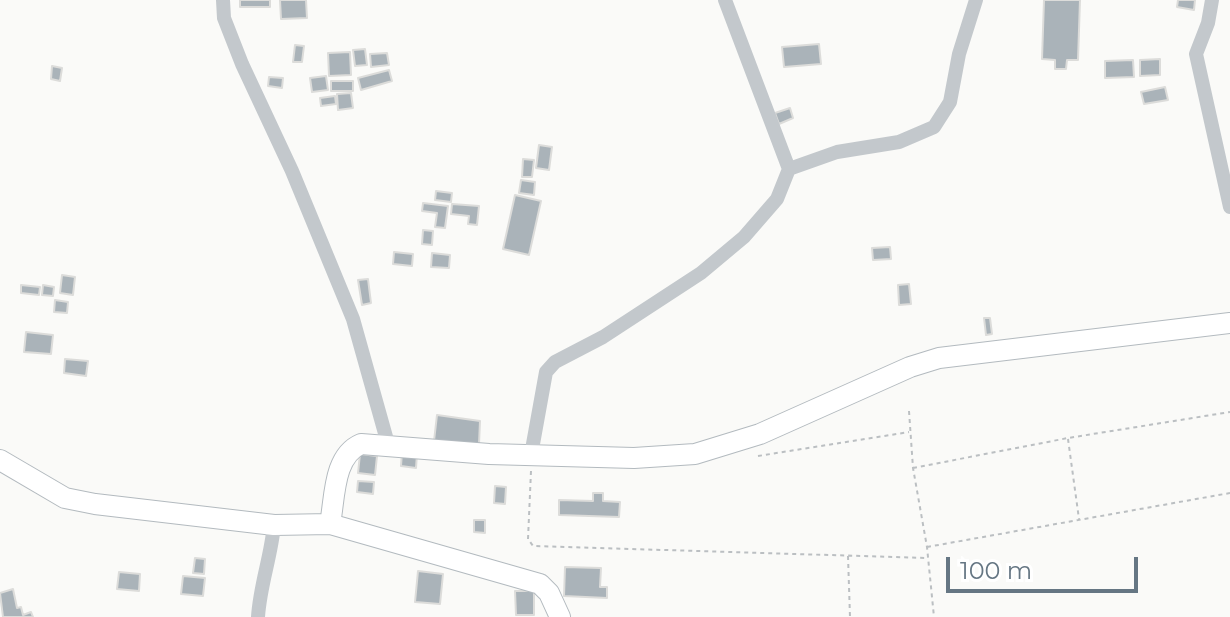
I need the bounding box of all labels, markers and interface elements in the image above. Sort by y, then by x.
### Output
scale bar [950,541,1142,591]
text: 100 m [960,556,1032,585]

